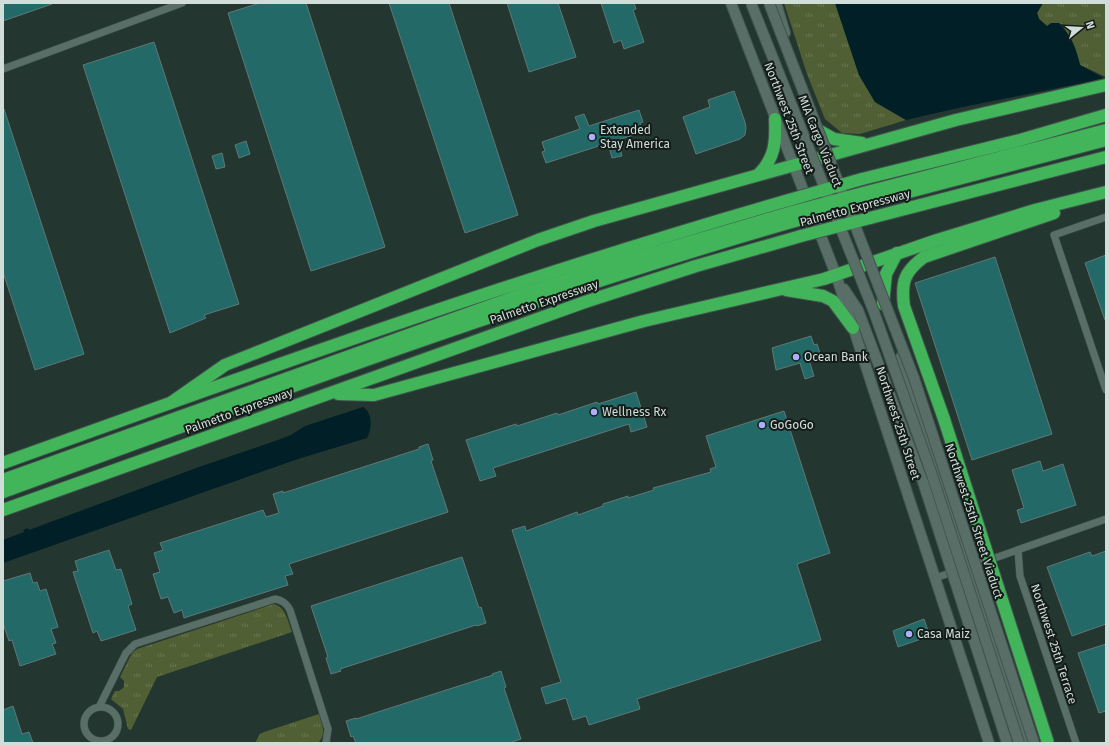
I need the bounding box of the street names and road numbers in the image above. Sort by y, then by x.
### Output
street label: Northwest 25th Street [761,60,817,176]
street label: MIA Cargo Viaduct [795,93,845,189]
street label: Palmetto Expressway [798,187,912,229]
street label: Palmetto Expressway [488,277,600,327]
street label: Northwest 25th Street [873,365,923,482]
street label: Palmetto Expressway [183,385,295,437]
street label: Northwest 25th Street Viaduct [942,442,1006,601]
street label: Northwest 25th Terrace [1028,582,1080,706]

